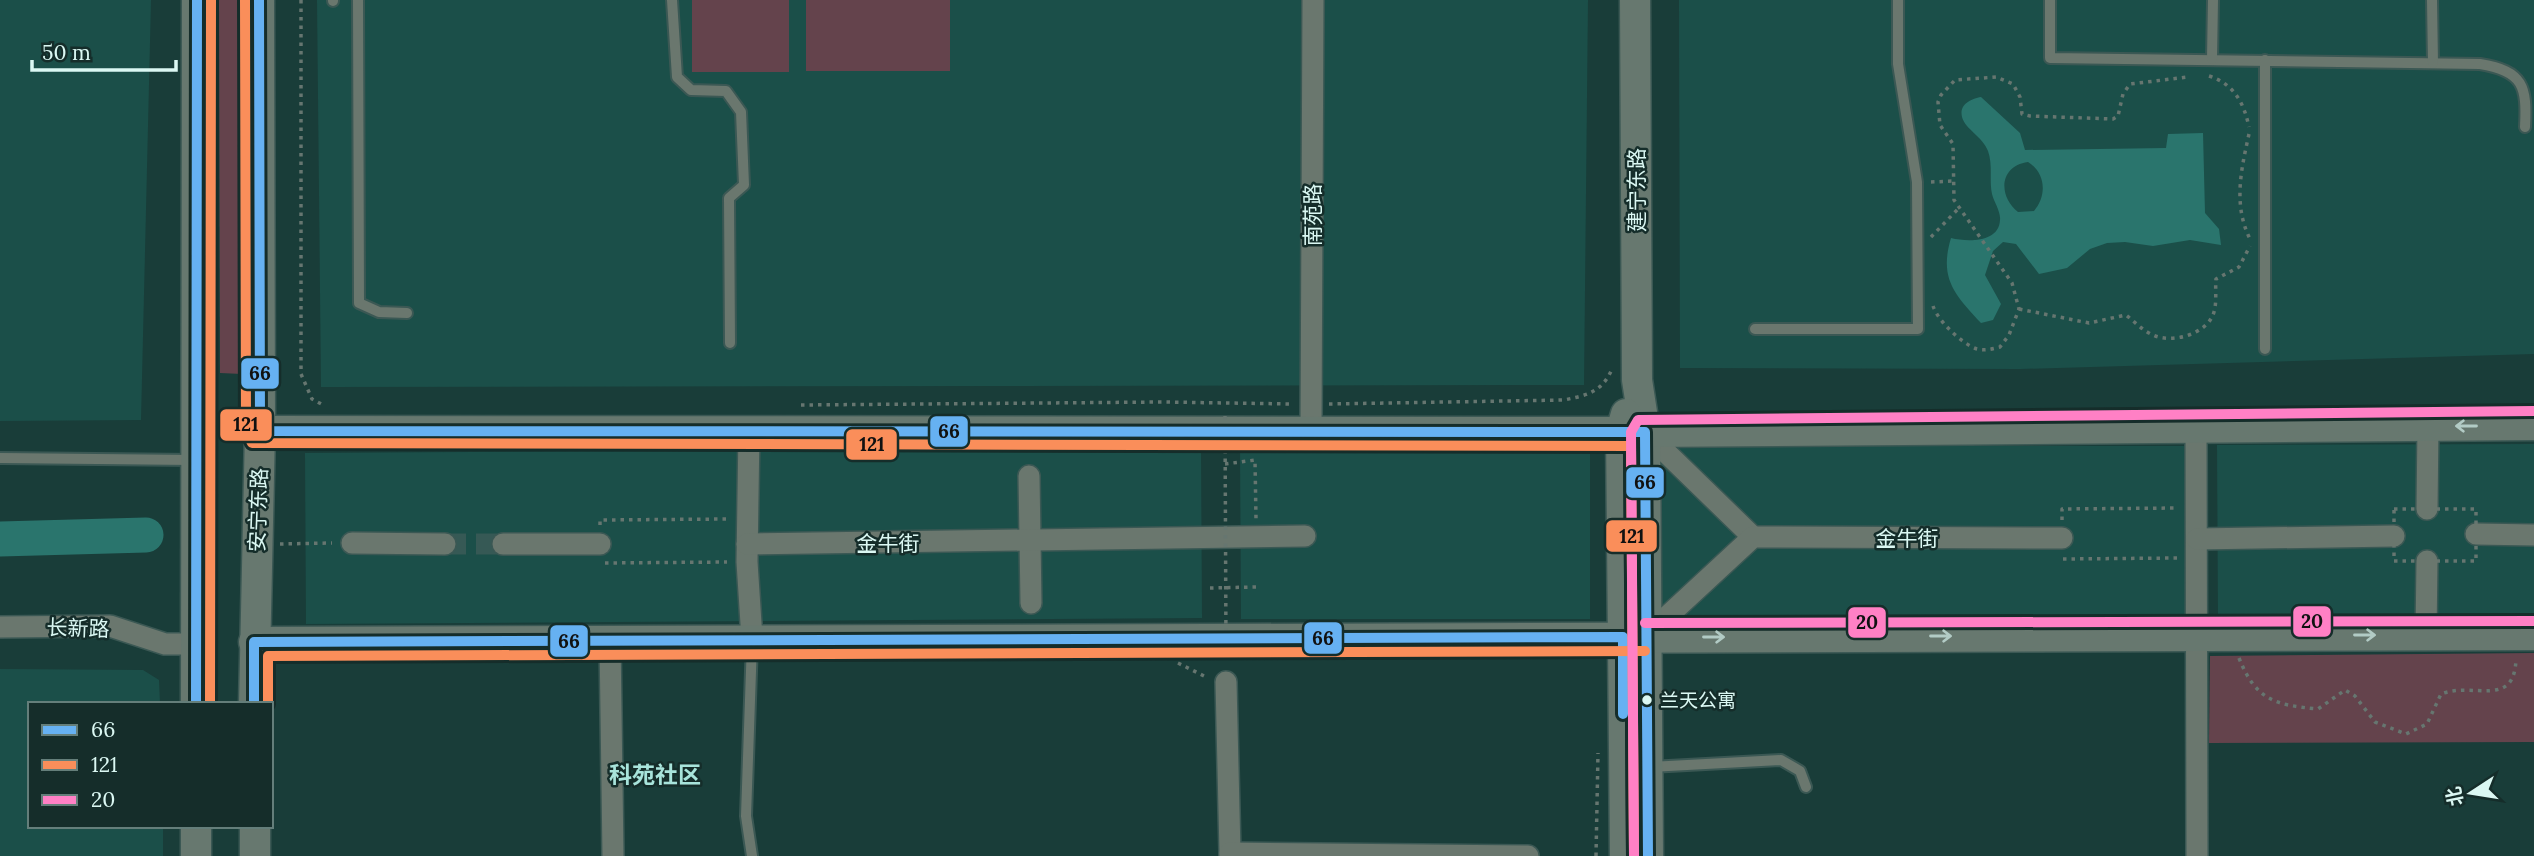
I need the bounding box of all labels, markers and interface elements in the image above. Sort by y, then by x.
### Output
scale bar [32,28,175,72]
text: 50 m [42,39,91,66]
street label: 建宁东路 [1623,148,1650,232]
street label: 南苑路 [1299,184,1326,247]
line badge: 66 [240,357,280,390]
text: 66 [249,361,271,385]
line badge: 121 [219,408,273,442]
text: 121 [233,412,259,436]
line badge: 66 [929,415,969,448]
text: 66 [938,419,960,443]
one-way arrow [2455,419,2478,433]
line badge: 121 [845,428,898,461]
text: 121 [859,432,885,456]
line badge: 66 [1625,466,1665,499]
street label: 安宁东路 [243,468,273,552]
text: 66 [1634,470,1656,494]
line badge: 121 [1605,519,1658,553]
text: 121 [1619,524,1645,548]
street label: 金牛街 [1876,525,1939,552]
street label: 金牛街 [857,530,920,557]
line badge: 20 [2292,605,2332,638]
line badge: 20 [1847,606,1887,639]
text: 20 [2301,609,2323,633]
text: 20 [1856,610,1878,634]
street label: 长新路 [46,613,110,643]
line badge: 66 [1303,621,1343,655]
line badge: 66 [549,624,589,658]
text: 66 [1312,626,1334,650]
one-way arrow [2353,628,2376,642]
text: 66 [558,629,580,653]
one-way arrow [1929,629,1952,643]
one-way arrow [1702,630,1725,644]
place label: 兰天公寓 [1660,688,1736,712]
marker: 兰天公寓 [1640,693,1654,707]
legend [28,702,273,828]
text: 66 [91,716,115,743]
text: 121 [91,751,118,778]
north arrow [2436,758,2506,828]
district label: 科苑社区 [609,760,701,789]
text: 北 [2441,785,2468,808]
text: 20 [91,786,115,813]

